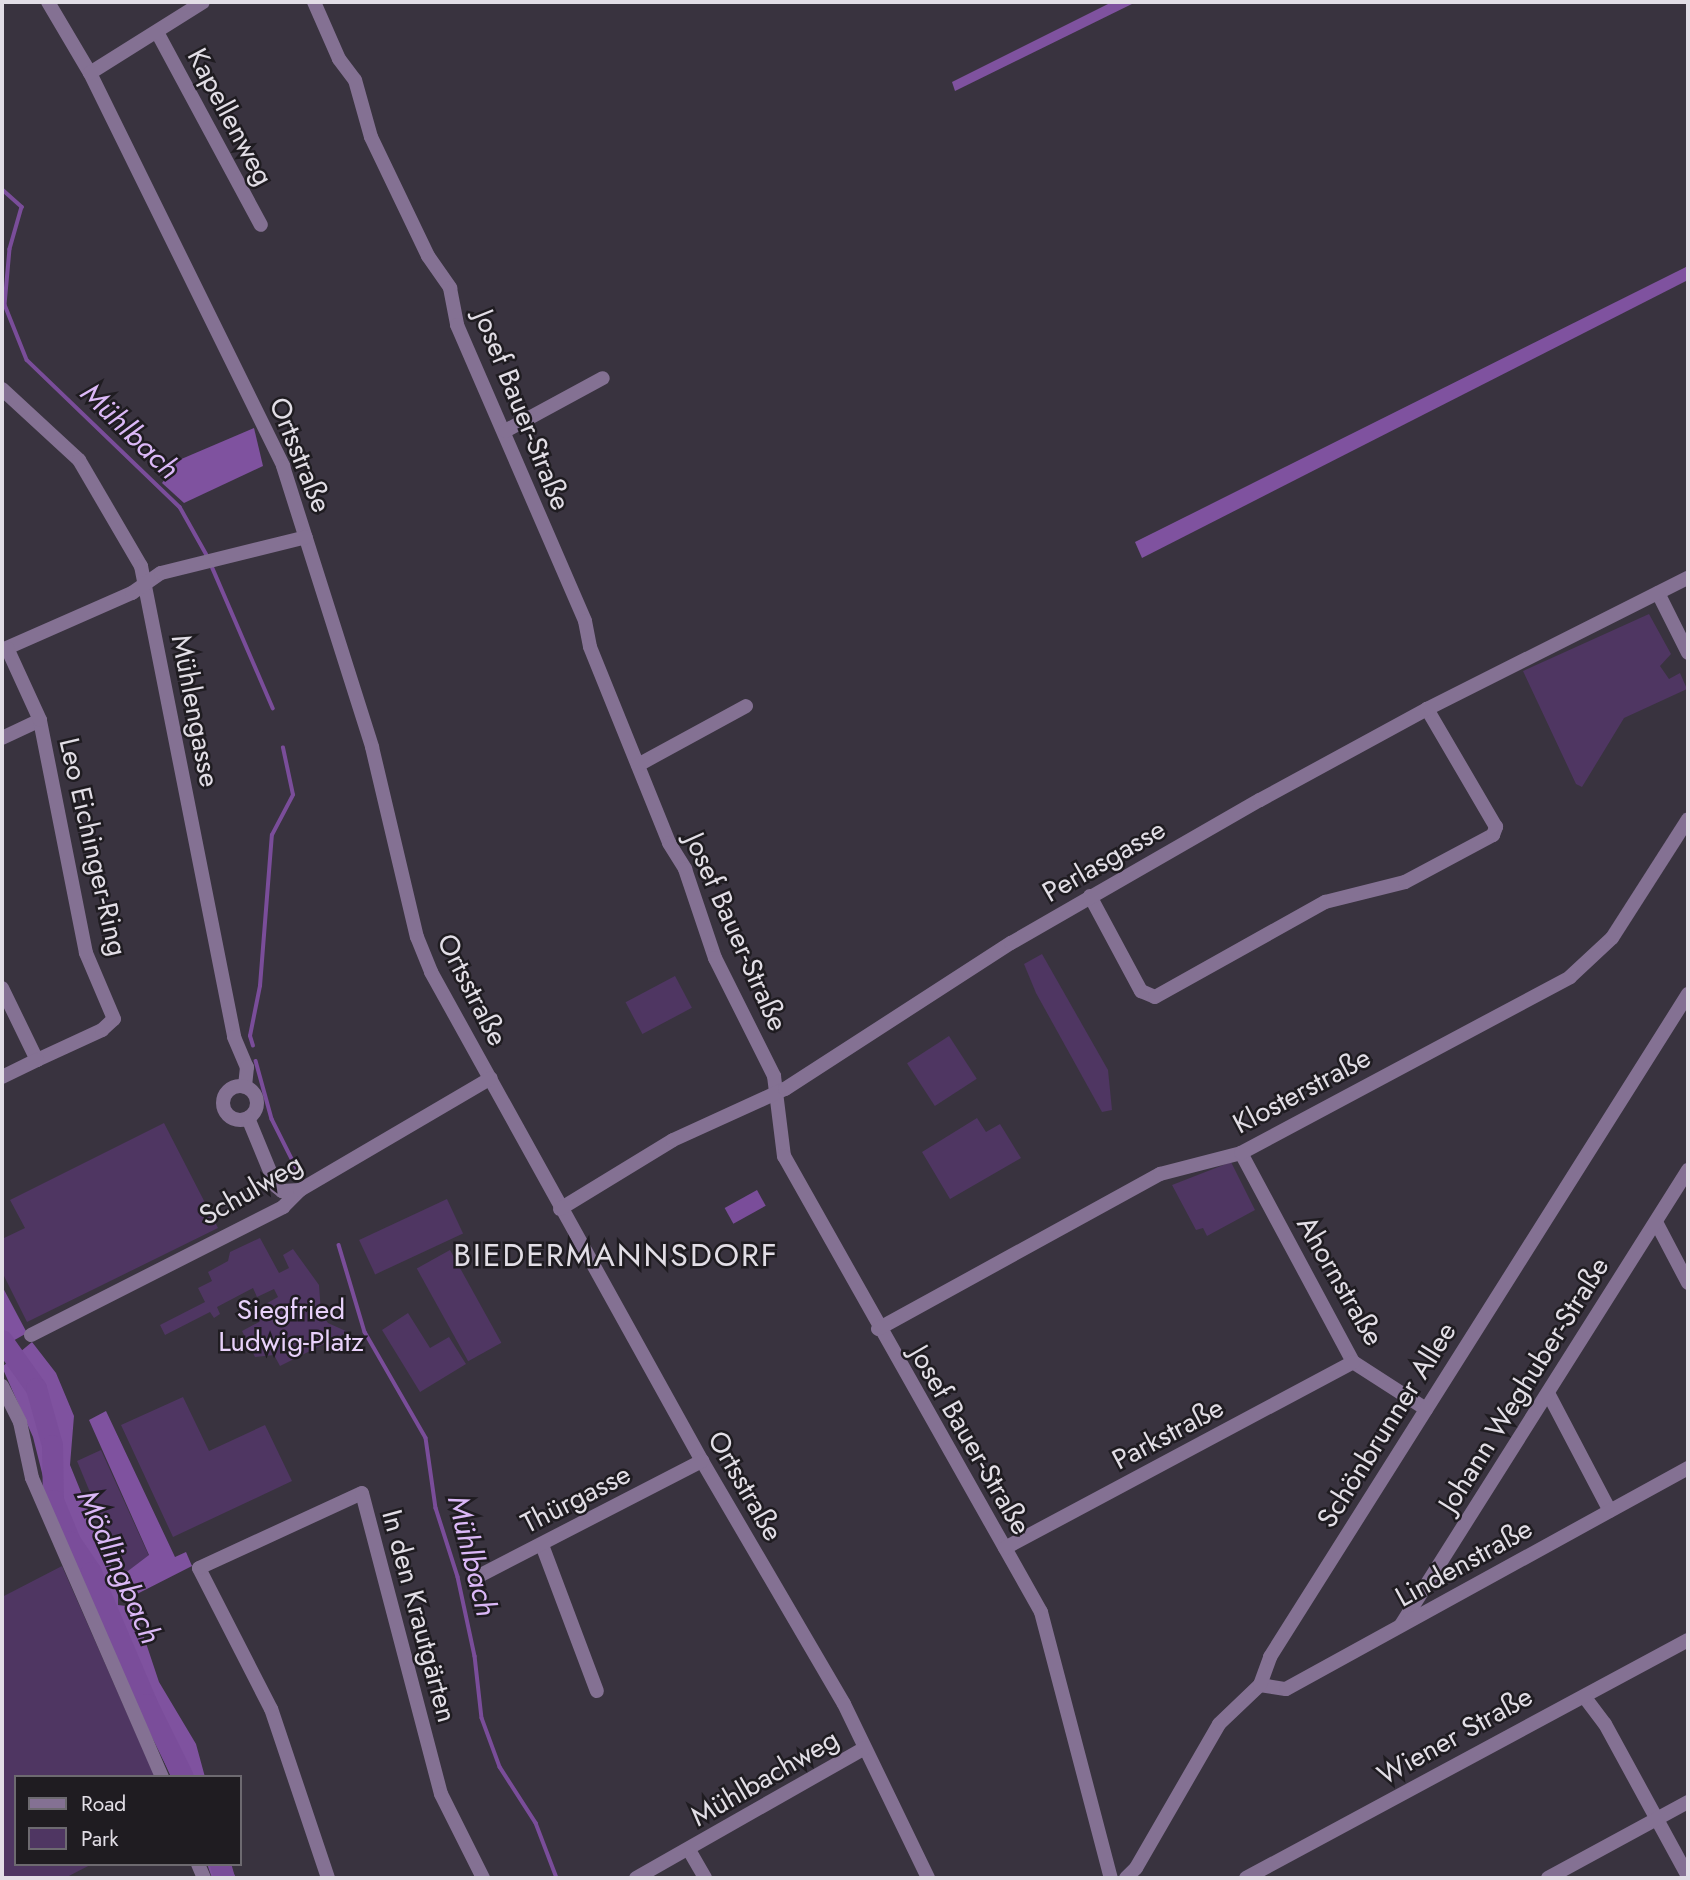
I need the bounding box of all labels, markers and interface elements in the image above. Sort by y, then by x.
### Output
street label: Kapellenweg [180,43,280,191]
street label: Josef Bauer-Straße [466,305,578,515]
water label: Mühlbach [73,375,187,487]
street label: Ortsstraße [262,393,338,517]
street label: Mühlengasse [164,632,226,790]
street label: Leo Eichinger-Ring [52,735,134,959]
street label: Perlasgasse [1037,812,1171,910]
street label: Josef Bauer-Straße [677,828,795,1036]
street label: Ortsstraße [430,928,514,1052]
street label: Klosterstraße [1227,1041,1377,1141]
street label: Schulweg [193,1147,309,1233]
street label: Ahornstraße [1289,1210,1391,1352]
district label: BIEDERMANNSDORF [455,1236,777,1274]
street label: Johann Weghuber-Straße [1432,1251,1616,1519]
park label: Siegfried Ludwig-Platz [218,1293,364,1359]
street label: Schönbrunner Allee [1310,1316,1464,1534]
street label: Josef Bauer-Straße [902,1339,1038,1541]
street label: Parkstraße [1107,1391,1229,1477]
street label: Ortsstraße [700,1425,790,1547]
street label: Thürgasse [516,1457,636,1541]
water label: Mödlingbach [69,1485,169,1649]
water label: Mühlbach [440,1492,504,1620]
street label: In den Krautgärten [374,1506,464,1726]
street label: Lindenstraße [1390,1512,1538,1614]
street label: Wiener Straße [1372,1680,1538,1792]
street label: Mühlbachweg [685,1722,845,1834]
legend [14,1775,242,1866]
text: Road [81,1789,126,1819]
text: Park [81,1824,118,1854]

